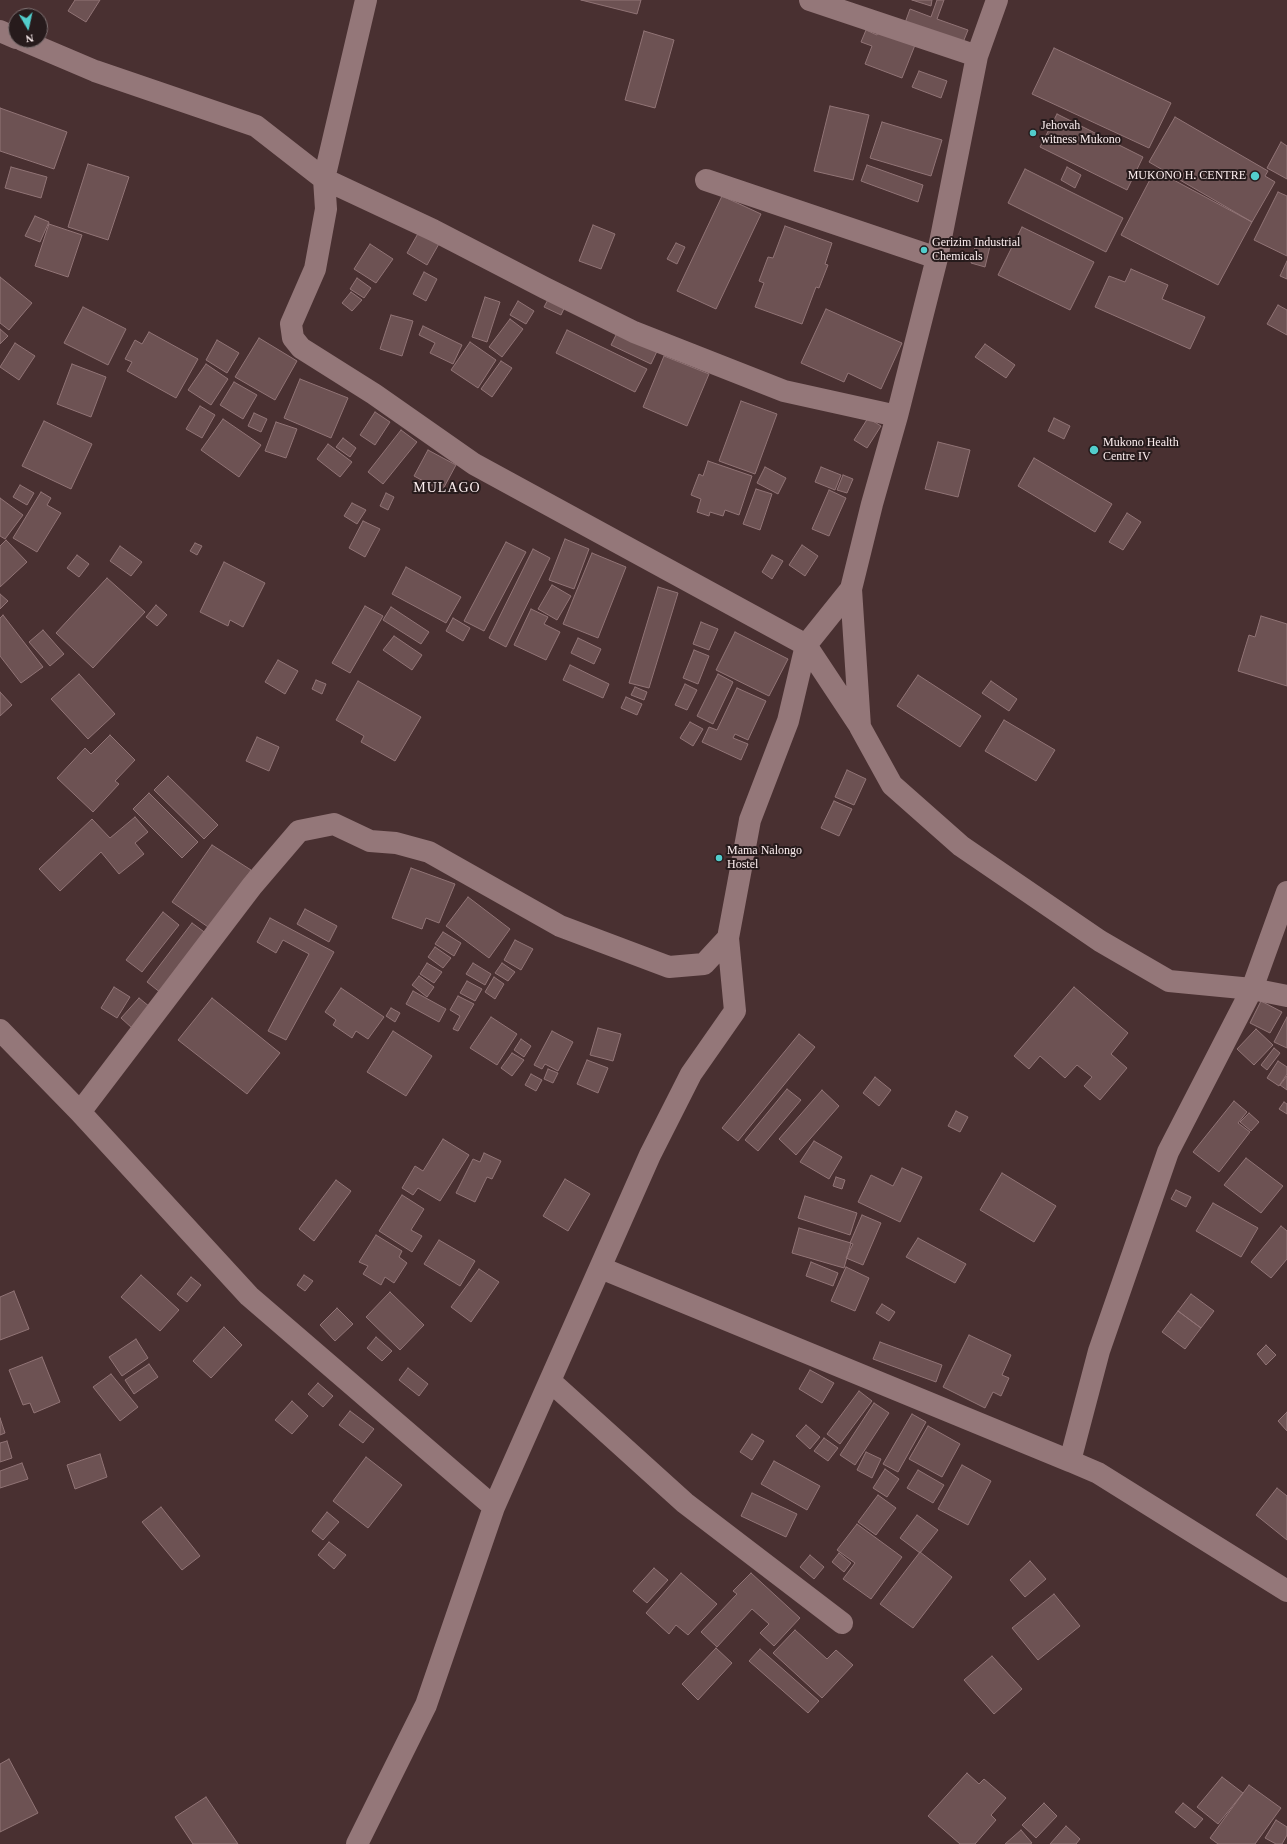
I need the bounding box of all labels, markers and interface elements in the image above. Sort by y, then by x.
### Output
north arrow [8,8,48,48]
text: N [25,32,35,45]
place label: Jehovah witness Mukono [1041,119,1121,147]
marker: Jehovah witness Mukono [1028,128,1038,138]
place label: MUKONO H. CENTRE [1128,169,1246,183]
marker: MUKONO H. CENTRE [1249,170,1261,182]
place label: Gerizim Industrial Chemicals [932,236,1020,264]
marker: Gerizim Industrial Chemicals [919,245,929,255]
place label: Mukono Health Centre IV [1103,436,1179,464]
marker: Mukono Health Centre IV [1088,444,1100,456]
district label: MULAGO [413,480,481,496]
place label: Mama Nalongo Hostel [727,844,802,872]
marker: Mama Nalongo Hostel [714,853,724,863]

